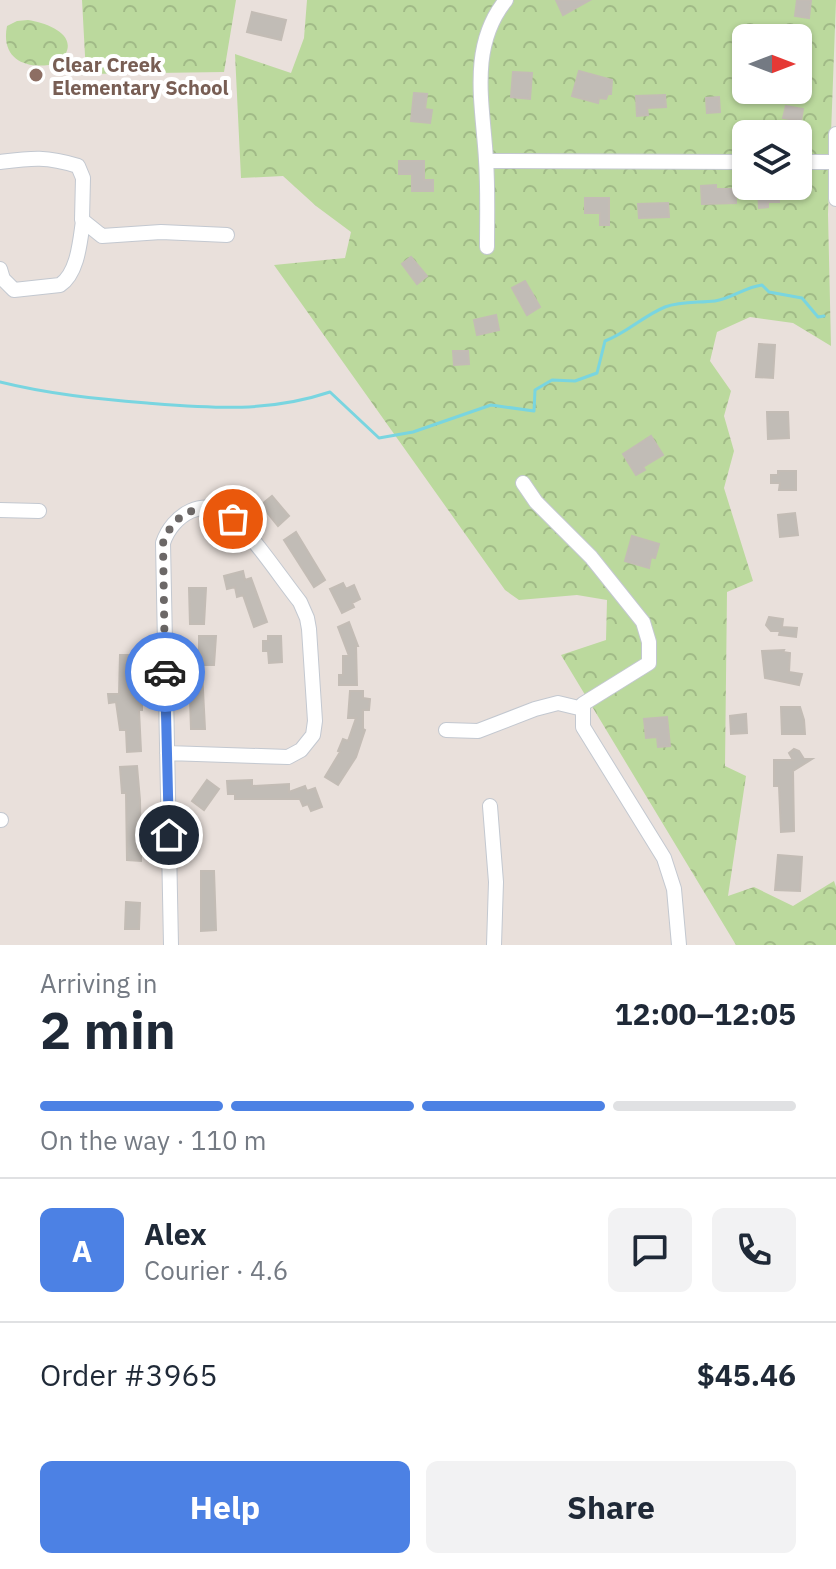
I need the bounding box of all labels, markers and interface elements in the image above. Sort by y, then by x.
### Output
north arrow [732,24,812,104]
map controls [732,24,812,200]
place label: Clear Creek Elementary School [52,51,229,101]
marker: Clear Creek Elementary School [27,66,45,84]
button: layers [732,120,812,200]
pin [199,485,267,553]
icon: bag [211,497,255,541]
courier [125,632,205,712]
icon: car [143,650,187,694]
pin [135,801,203,869]
icon: home [147,813,191,857]
text: Arriving in [40,966,157,1000]
text: 12:00–12:05 [615,994,796,1033]
text: 2 min [40,996,176,1063]
text: On the way · 110 m [40,1123,266,1157]
button: chat [608,1208,692,1292]
button: phone [712,1208,796,1292]
text: Alex [144,1214,207,1253]
text: A [72,1231,92,1270]
text: Courier · 4.6 [144,1253,288,1287]
text: Order #3965 [40,1355,217,1394]
text: $45.46 [697,1355,796,1394]
button: Help [40,1461,410,1553]
button: Share [426,1461,796,1553]

